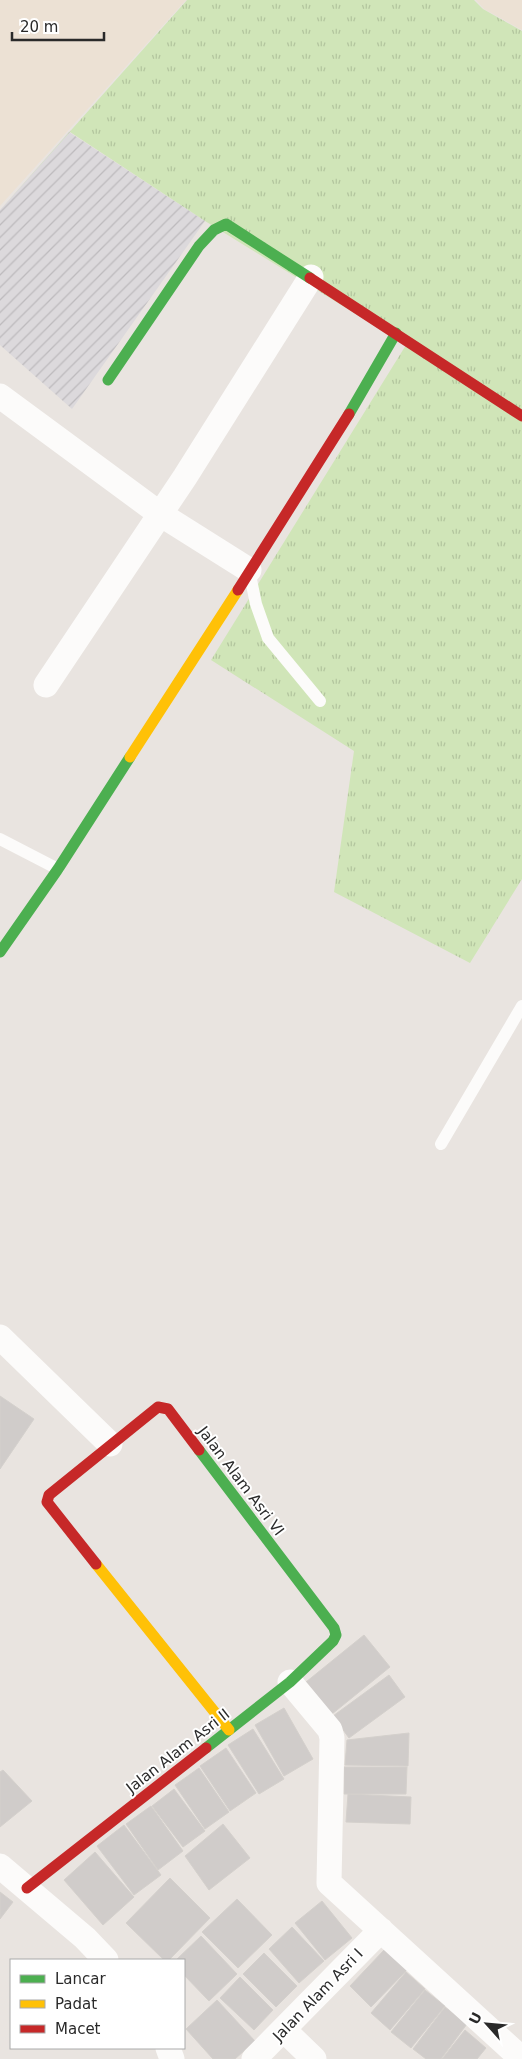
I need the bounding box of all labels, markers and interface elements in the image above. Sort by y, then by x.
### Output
scale bar [12,10,105,42]
text: 20 m [20,18,58,36]
street label: Jalan Alam Asri VI [193,1422,288,1539]
street label: Jalan Alam Asri II [122,1705,233,1798]
street label: Jalan Alam Asri I [269,1945,367,2046]
legend [10,1959,185,2049]
text: Lancar [55,1970,106,1988]
text: Padat [55,1995,97,2013]
north arrow [462,1999,512,2049]
text: U [466,2009,485,2027]
text: Macet [55,2020,101,2038]

